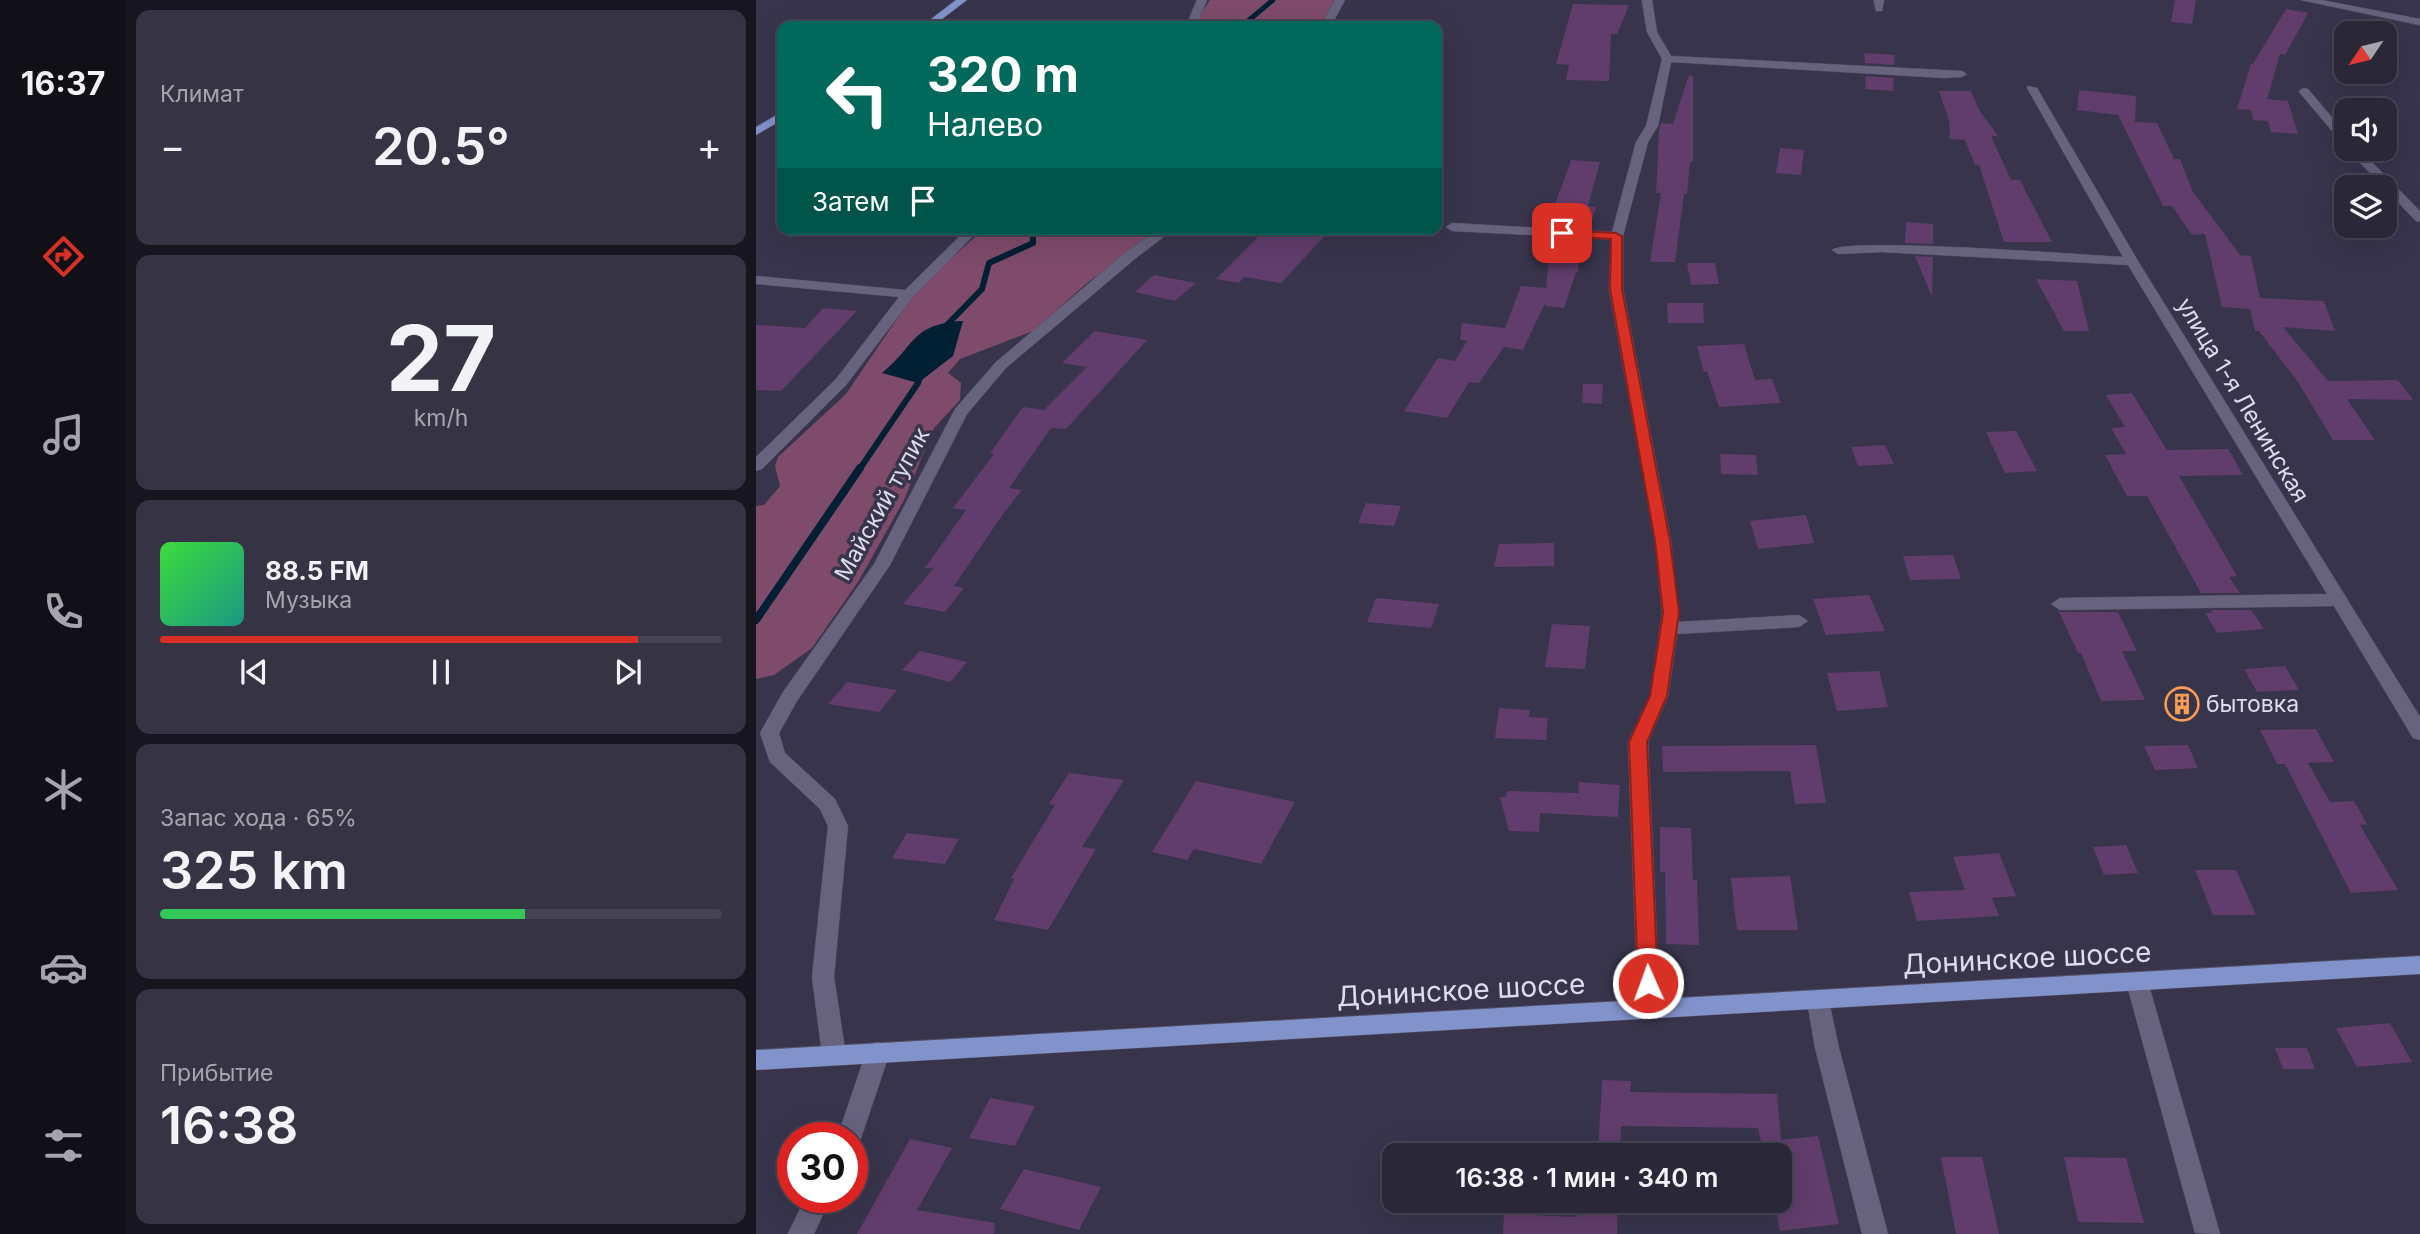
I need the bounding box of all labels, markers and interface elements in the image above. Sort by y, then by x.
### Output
north arrow [2334,21,2398,84]
map controls [2334,21,2397,238]
text: 320 m [927,45,1079,104]
icon: left [812,49,903,140]
text: 16:37 [21,64,105,103]
text: Климат [160,80,244,108]
button: sound [2334,98,2397,161]
text: Налево [927,105,1043,144]
text: 20.5° [372,115,510,178]
text: − [160,123,185,169]
text: + [697,123,722,169]
button: layers [2334,175,2397,238]
icon: arrive [904,182,942,220]
text: Затем [812,186,890,217]
pin [1532,203,1592,263]
icon: arrive [1543,214,1581,252]
icon: directions [39,232,88,281]
street label: улица 1-я Ленинская [2171,293,2315,507]
text: 27 [386,303,496,413]
text: km/h [414,404,468,432]
icon: music [39,410,88,459]
street label: Майский тупик [829,422,936,585]
text: 88.5 FM [265,555,369,586]
text: Музыка [265,586,352,614]
icon: phone [39,587,88,636]
icon: previous [235,653,273,691]
icon: pause [422,653,460,691]
icon: next [609,653,647,691]
building icon: бытовка [2163,685,2201,723]
place label: бытовка [2206,690,2299,718]
icon: climate [39,765,88,814]
text: Запас хода · 65% [160,804,357,832]
text: 325 km [160,839,348,902]
street label: Донинское шоссе [1902,935,2152,981]
icon: car [39,943,88,992]
position arrow [1611,946,1685,1020]
street label: Донинское шоссе [1336,967,1586,1013]
text: Прибытие [160,1059,273,1087]
text: 16:38 [160,1094,298,1157]
icon: filters [39,1121,88,1170]
speed limit sign: 30 [777,1122,868,1213]
text: 16:38 · 1 мин · 340 m [1456,1162,1718,1193]

